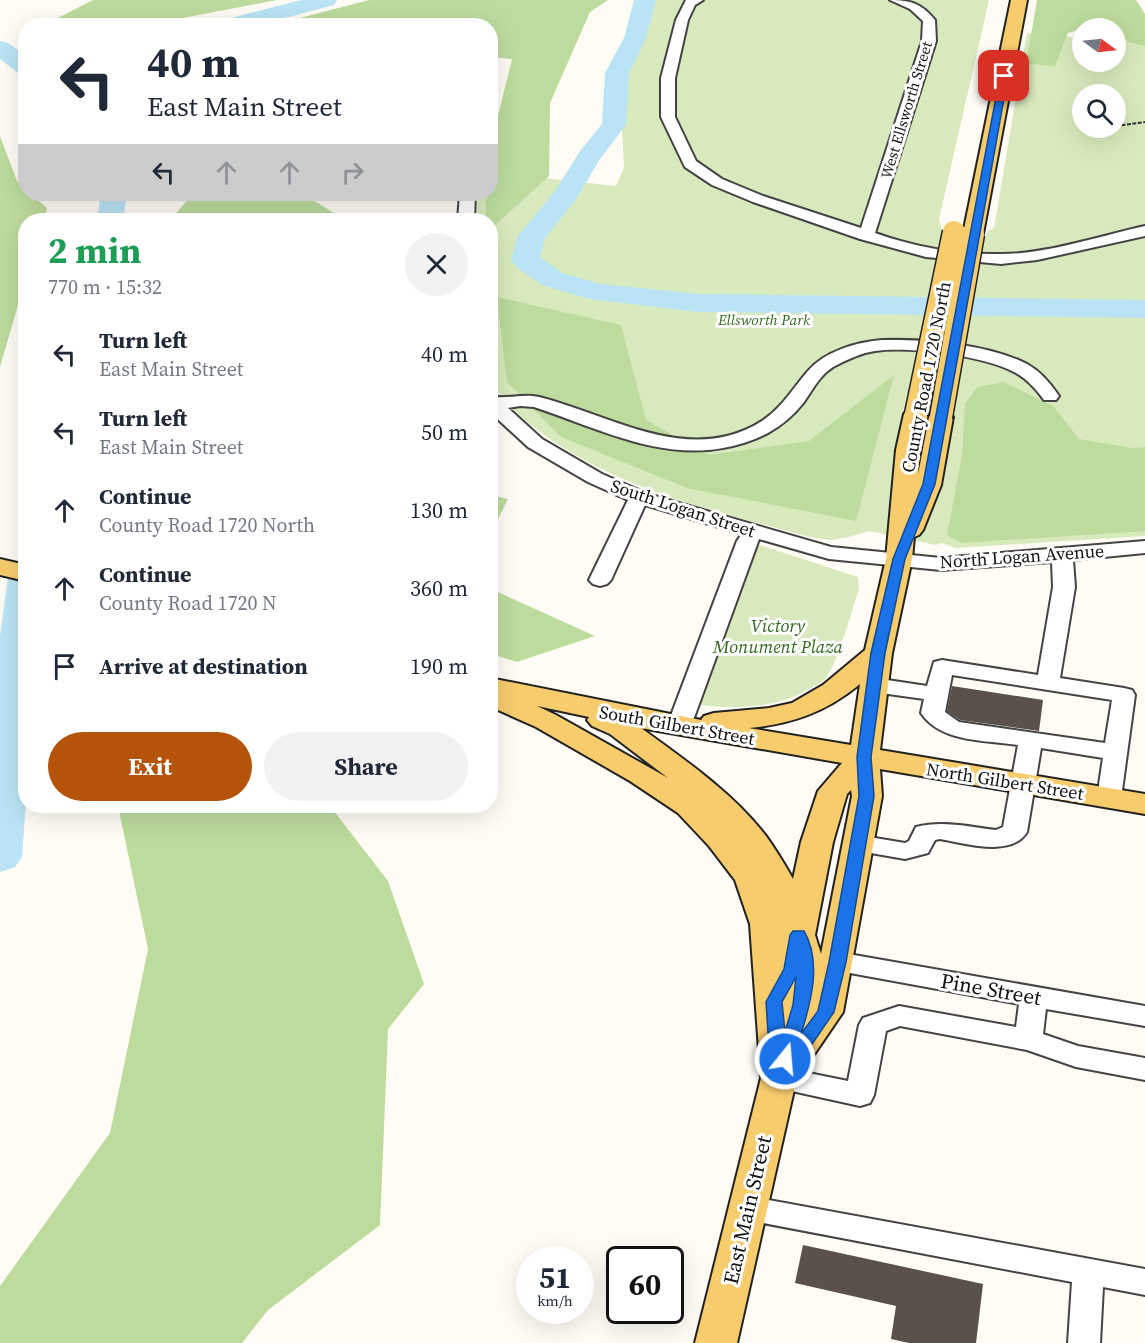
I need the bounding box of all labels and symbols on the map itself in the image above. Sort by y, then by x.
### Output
north arrow [1072,18,1126,72]
street label: West Ellsworth Street [875,39,937,181]
pin [978,50,1029,101]
street label: County Road 1720 North [895,279,957,475]
park label: Ellsworth Park [717,309,811,330]
street label: South Logan Street [608,473,759,543]
street label: North Logan Avenue [939,538,1105,574]
park label: Victory Monument Plaza [712,613,844,659]
street label: South Gilbert Street [597,699,757,751]
street label: North Gilbert Street [925,756,1086,806]
street label: Pine Street [939,966,1044,1012]
position arrow [753,1027,817,1091]
street label: East Main Street [716,1133,778,1287]
speed limit sign: 60 [606,1246,684,1324]

